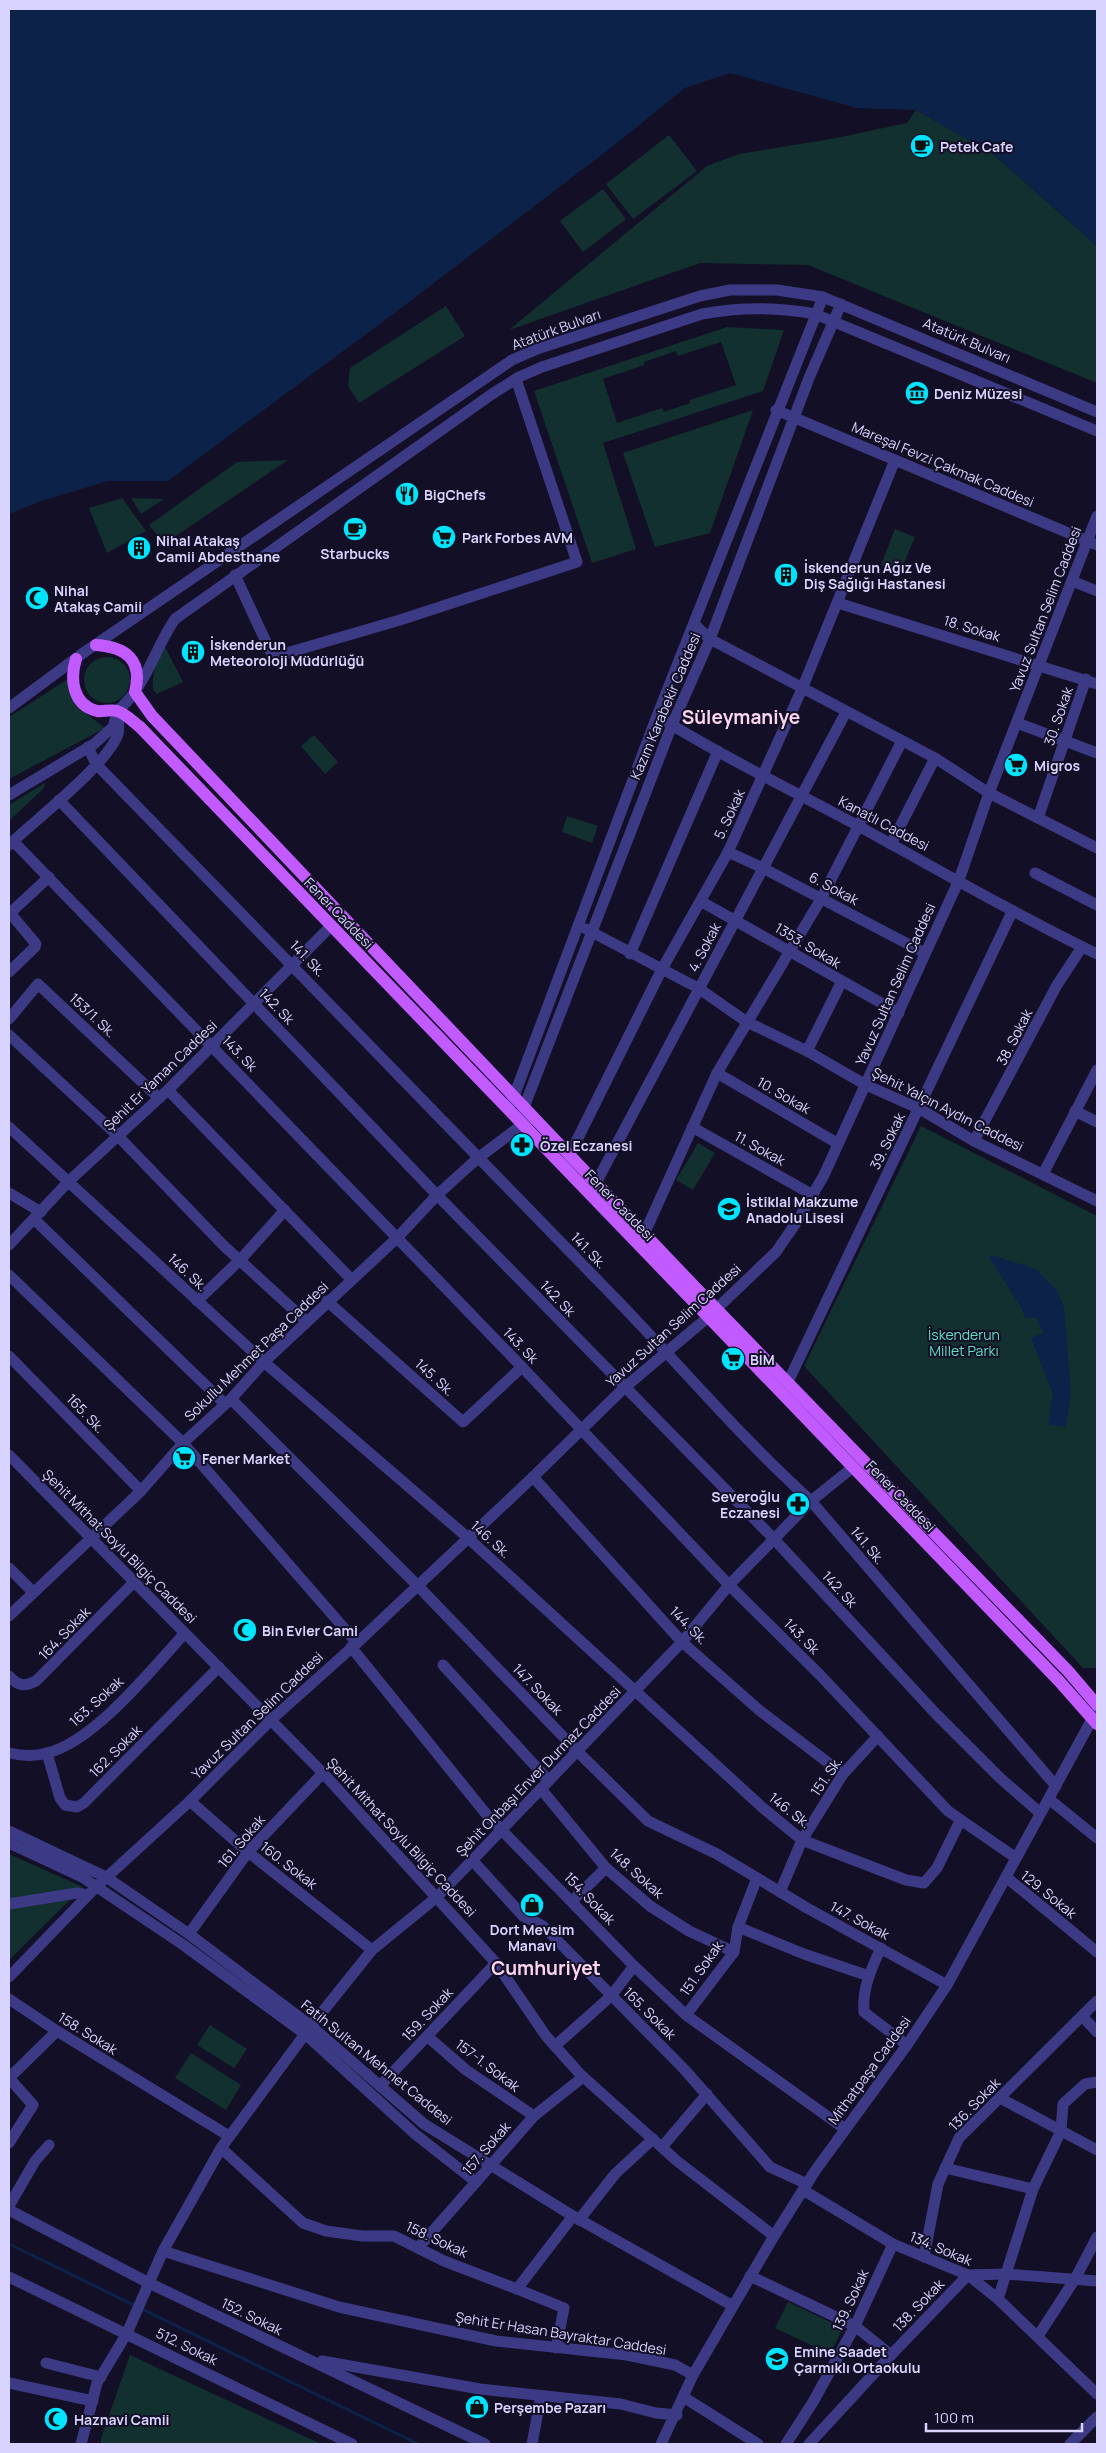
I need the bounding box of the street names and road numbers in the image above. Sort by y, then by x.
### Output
street label: Atatürk Bulvarı [509,304,603,354]
street label: Atatürk Bulvarı [920,313,1014,367]
street label: Mareşal Fevzi Çakmak Caddesi [849,417,1037,511]
street label: Yavuz Sultan Selim Caddesi [1005,524,1085,694]
street label: 18. Sokak [941,610,1004,646]
street label: Kazım Karabekir Caddesi [625,630,705,782]
street label: 30. Sokak [1039,683,1077,748]
street label: 5. Sokak [709,785,749,842]
street label: Kanatlı Caddesi [835,791,933,855]
street label: 6. Sokak [806,867,863,909]
street label: Fener Caddesi [300,873,378,953]
street label: Yavuz Sultan Selim Caddesi [851,900,939,1068]
street label: 4. Sokak [683,918,725,975]
street label: 1353. Sokak [771,918,845,973]
street label: 141. Sk. [286,936,330,980]
street label: 142. Sk [255,984,300,1029]
street label: 153/1. Sk. [66,989,120,1041]
street label: 38. Sokak [992,1005,1037,1068]
street label: Şehit Er Yaman Caddesi [99,1016,221,1134]
street label: 143. Sk [218,1031,263,1076]
street label: Şehit Yalçın Aydın Caddesi [869,1062,1027,1156]
street label: 10. Sokak [754,1072,815,1118]
street label: 39. Sokak [865,1108,909,1173]
street label: 11. Sokak [731,1126,790,1170]
street label: Fener Caddesi [581,1165,659,1245]
street label: 141. Sk. [567,1228,611,1272]
street label: 146. Sk. [164,1249,212,1295]
street label: Yavuz Sultan Selim Caddesi [601,1259,745,1391]
street label: 142. Sk [536,1276,581,1321]
street label: Sokullu Mehmet Paşa Caddesi [180,1277,332,1425]
street label: 143. Sk [499,1323,544,1368]
street label: 145. Sk. [411,1354,459,1400]
street label: 165. Sk. [63,1389,109,1437]
street label: Fener Caddesi [862,1456,940,1536]
street label: Şehit Mithat Soylu Bilgiç Caddesi [39,1465,201,1627]
street label: 146. Sk. [467,1516,515,1562]
street label: 141. Sk. [847,1522,889,1568]
street label: 142. Sk [818,1567,863,1612]
street label: 164. Sokak [34,1602,95,1664]
street label: 144. Sk. [666,1602,712,1648]
street label: 143. Sk [780,1614,825,1659]
street label: Yavuz Sultan Selim Caddesi [187,1647,327,1783]
street label: 147. Sokak [509,1659,568,1720]
street label: 163. Sokak [65,1671,128,1730]
street label: Şehit Onbaşı Enver Durmaz Caddesi [451,1682,625,1860]
street label: 162. Sokak [85,1720,146,1781]
street label: Şehit Mithat Soylu Bilgiç Caddesi [323,1753,481,1921]
street label: 151. Sk. [806,1753,846,1799]
street label: 146. Sk. [765,1788,815,1832]
street label: 161. Sokak [213,1810,269,1872]
street label: 160. Sokak [257,1837,322,1894]
street label: 148. Sokak [606,1844,669,1903]
street label: 129. Sokak [1017,1866,1082,1923]
street label: 154. Sokak [560,1867,621,1929]
street label: 147. Sokak [827,1896,894,1944]
street label: 151. Sokak [675,1936,728,1999]
street label: 159. Sokak [397,1982,457,2045]
street label: 165. Sokak [620,1983,681,2044]
street label: Fatih Sultan Mehmet Caddesi [298,1995,456,2129]
street label: 158. Sokak [55,2007,122,2059]
street label: Mithatpaşa Caddesi [823,2012,915,2128]
street label: 157-1. Sokak [452,2034,525,2096]
street label: 136. Sokak [944,2073,1005,2135]
street label: 157. Sokak [458,2117,515,2179]
street label: 158. Sokak [403,2216,472,2262]
street label: 134. Sokak [907,2226,976,2270]
street label: 139. Sokak [827,2265,873,2334]
street label: 138. Sokak [888,2274,949,2335]
street label: 152. Sokak [218,2293,287,2339]
street label: Şehit Er Hasan Bayraktar Caddesi [454,2307,668,2359]
street label: 512. Sokak [153,2323,222,2370]

